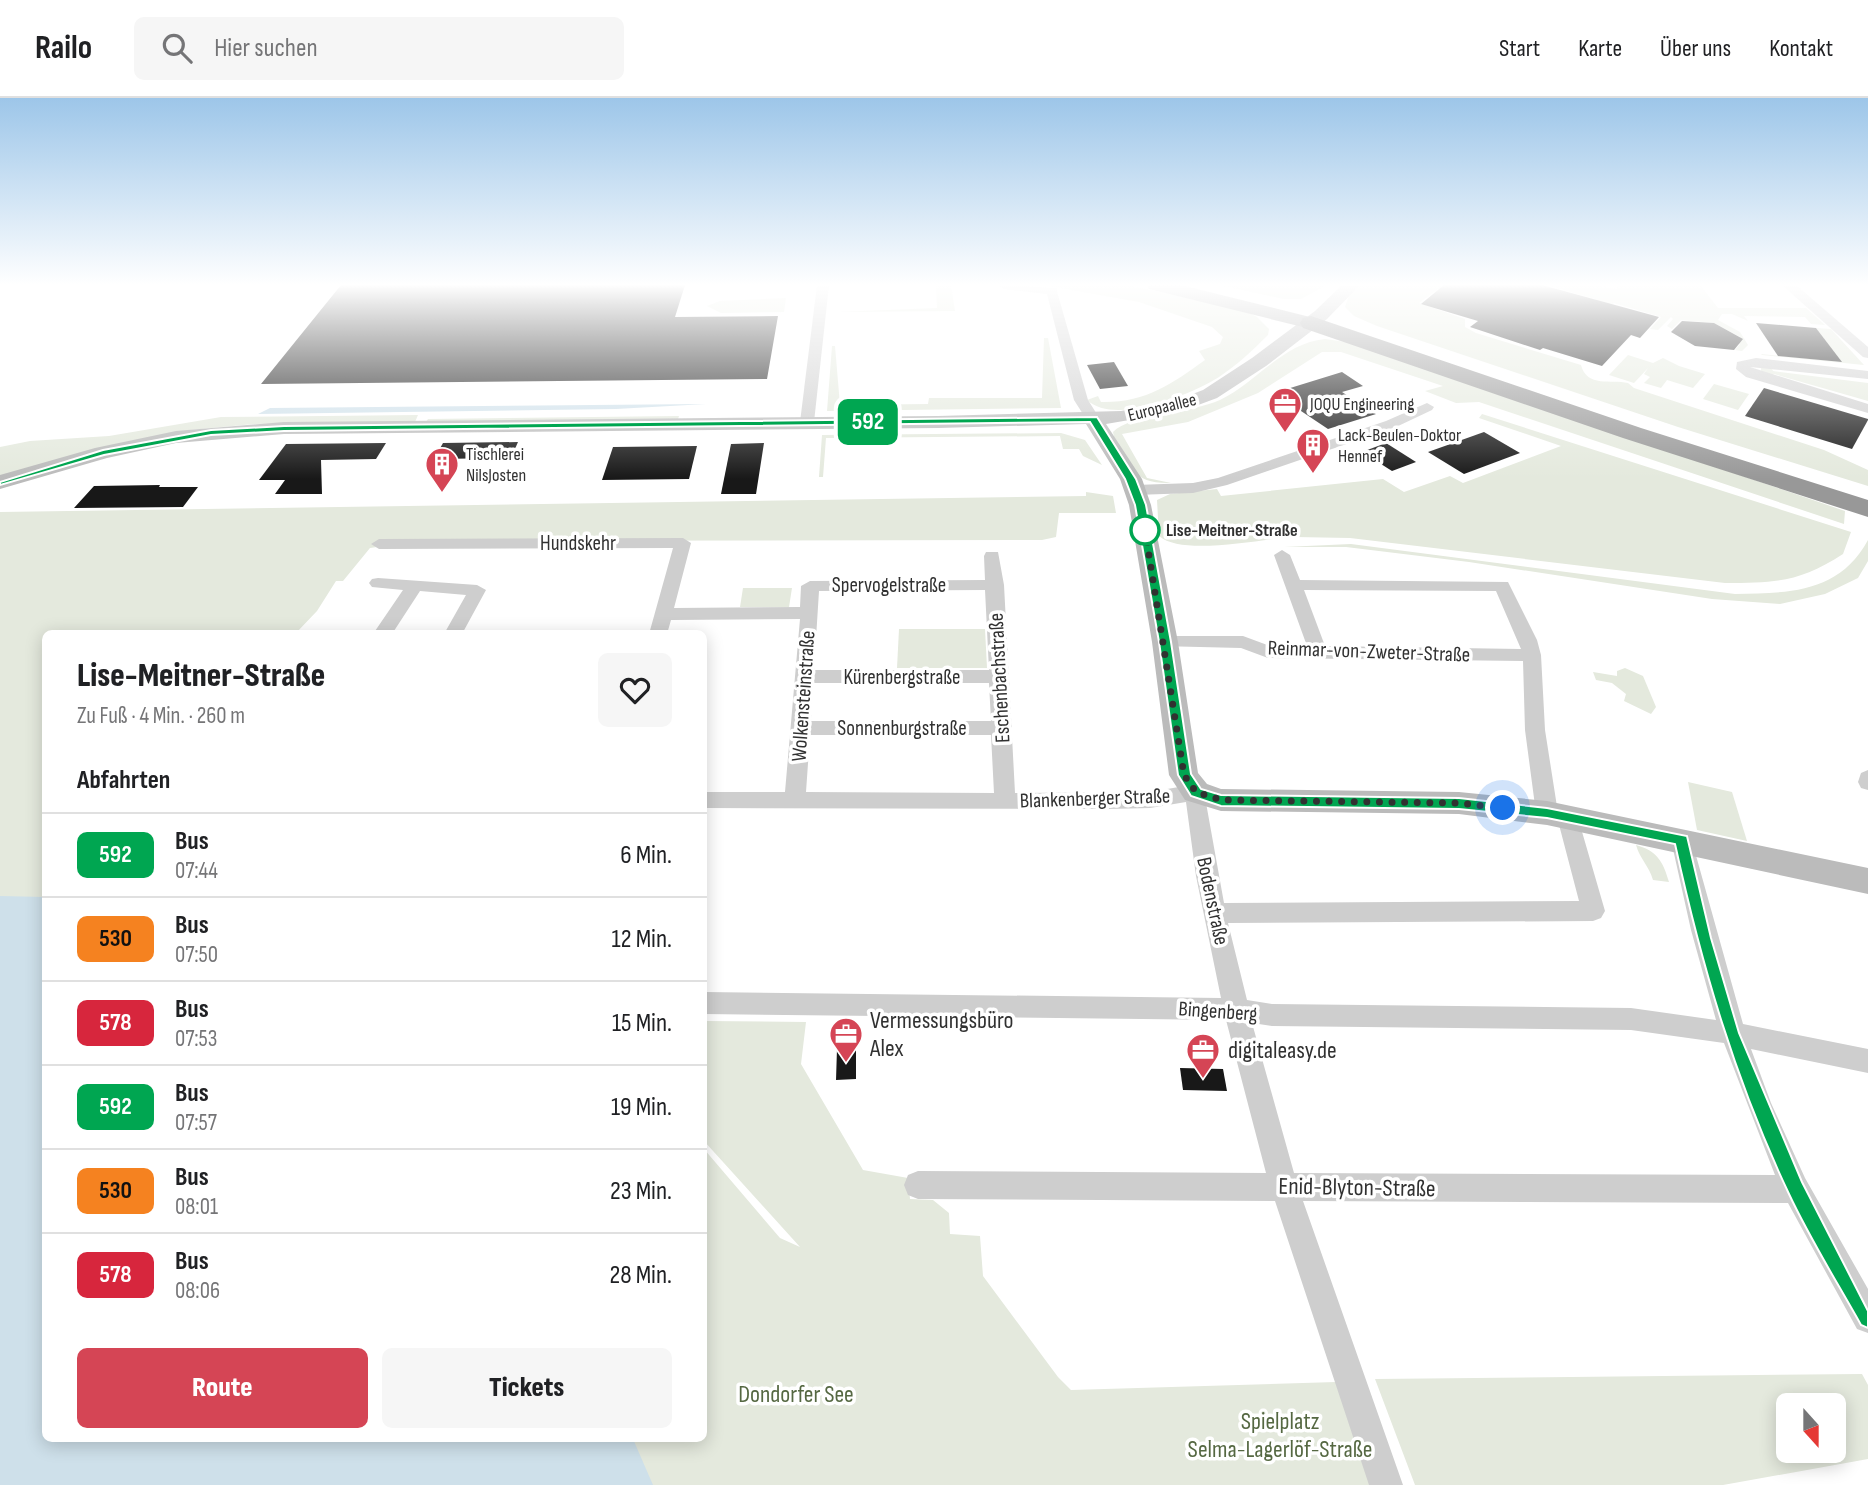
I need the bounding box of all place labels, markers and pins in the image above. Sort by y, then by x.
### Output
office icon: JOQU Engineering [1266,385,1304,434]
place label: JOQU Engineering [1309,394,1414,415]
place label: Lack-Beulen-Doktor Hennef [1338,425,1461,467]
building icon: Lack-Beulen-Doktor Hennef [1294,426,1332,475]
place label: Tischlerei NilsJosten [466,444,526,486]
building icon: Tischlerei NilsJosten [423,445,461,494]
marker: Lise-Meitner-Straße [1130,515,1160,545]
place label: Lise-Meitner-Straße [1166,520,1298,541]
place label: Vermessungsbüro Alex [869,1006,1014,1063]
office icon: Vermessungsbüro Alex [827,1015,865,1064]
office icon: digitaleasy.de [1184,1031,1222,1080]
place label: digitaleasy.de [1228,1036,1337,1065]

